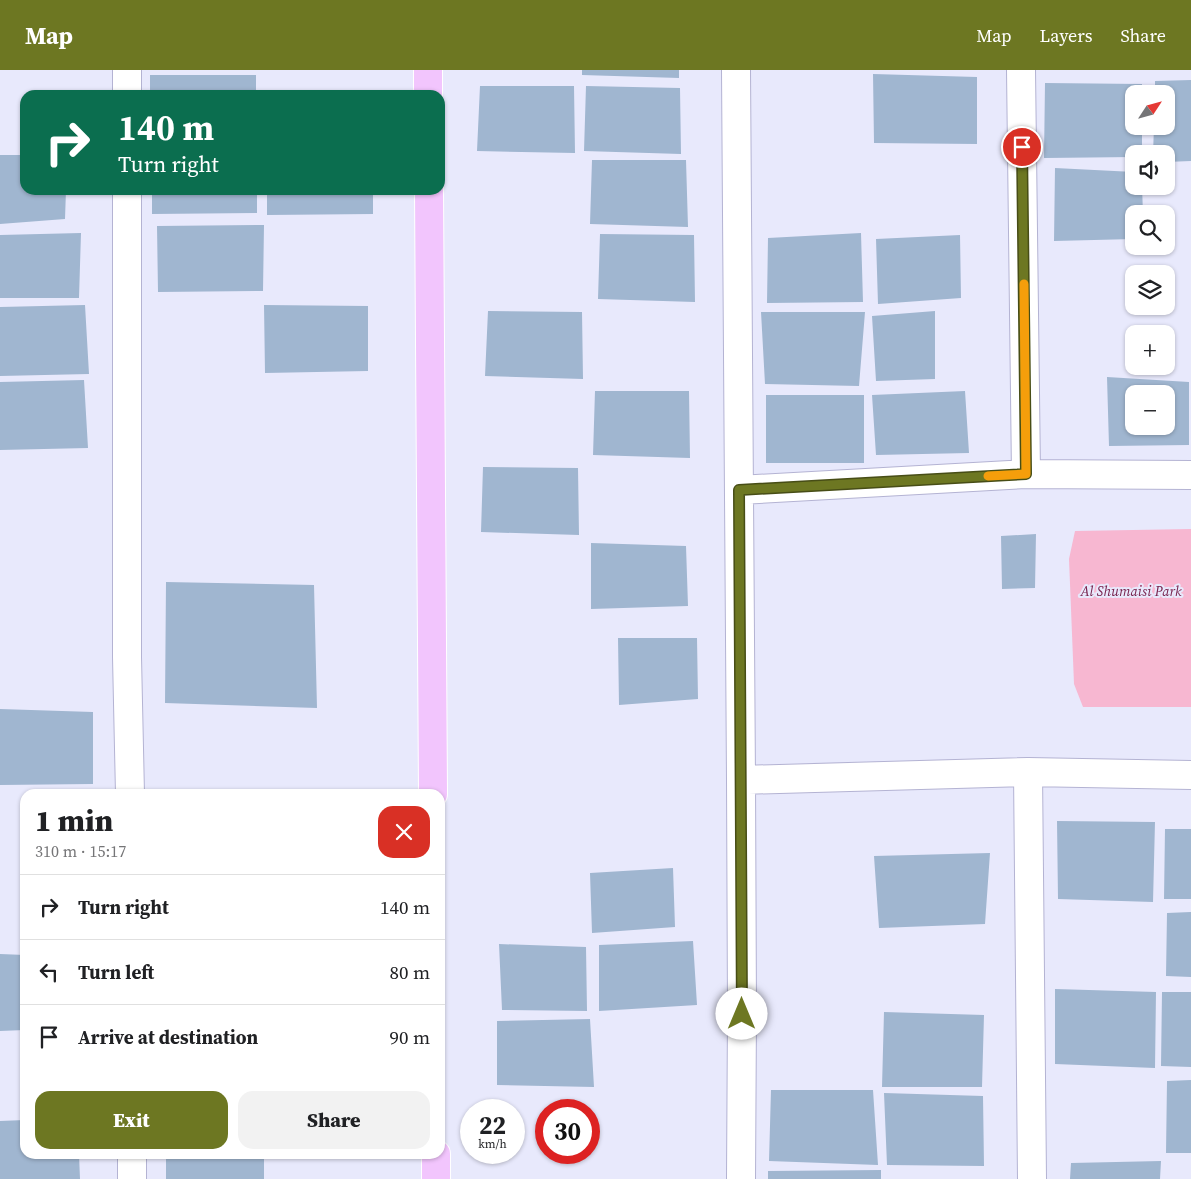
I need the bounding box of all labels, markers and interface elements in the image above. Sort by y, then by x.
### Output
text: Map [25,19,73,52]
text: Map [976,23,1011,48]
text: Layers [1039,23,1092,48]
text: Share [1120,23,1166,48]
north arrow [1125,85,1175,135]
map controls [1125,85,1175,435]
text: 140 m [118,104,214,152]
icon: right [35,110,100,175]
pin [1001,126,1043,168]
icon: arrive [1008,133,1036,161]
button: sound [1125,145,1175,195]
text: Turn right [118,149,219,179]
button: search [1125,205,1175,255]
button: layers [1125,265,1175,315]
button: + [1125,325,1175,375]
button: − [1125,385,1175,435]
park label: Al Shumaisi Park [1079,581,1182,601]
text: 1 min [35,800,113,841]
button: close [378,806,430,858]
text: 310 m · 15:17 [35,840,126,862]
icon: right [35,893,63,921]
text: Turn right [78,894,169,920]
text: 140 m [380,894,430,920]
icon: left [35,958,63,986]
text: Turn left [78,959,154,985]
text: 80 m [389,959,430,985]
position arrow [715,987,767,1039]
icon: arrive [35,1023,63,1051]
text: Arrive at destination [78,1024,258,1050]
text: 90 m [389,1024,430,1050]
button: Exit [35,1091,228,1149]
button: Share [238,1091,430,1149]
speed limit sign: 30 [535,1099,600,1164]
text: 22 [479,1108,506,1142]
text: km/h [478,1136,507,1152]

